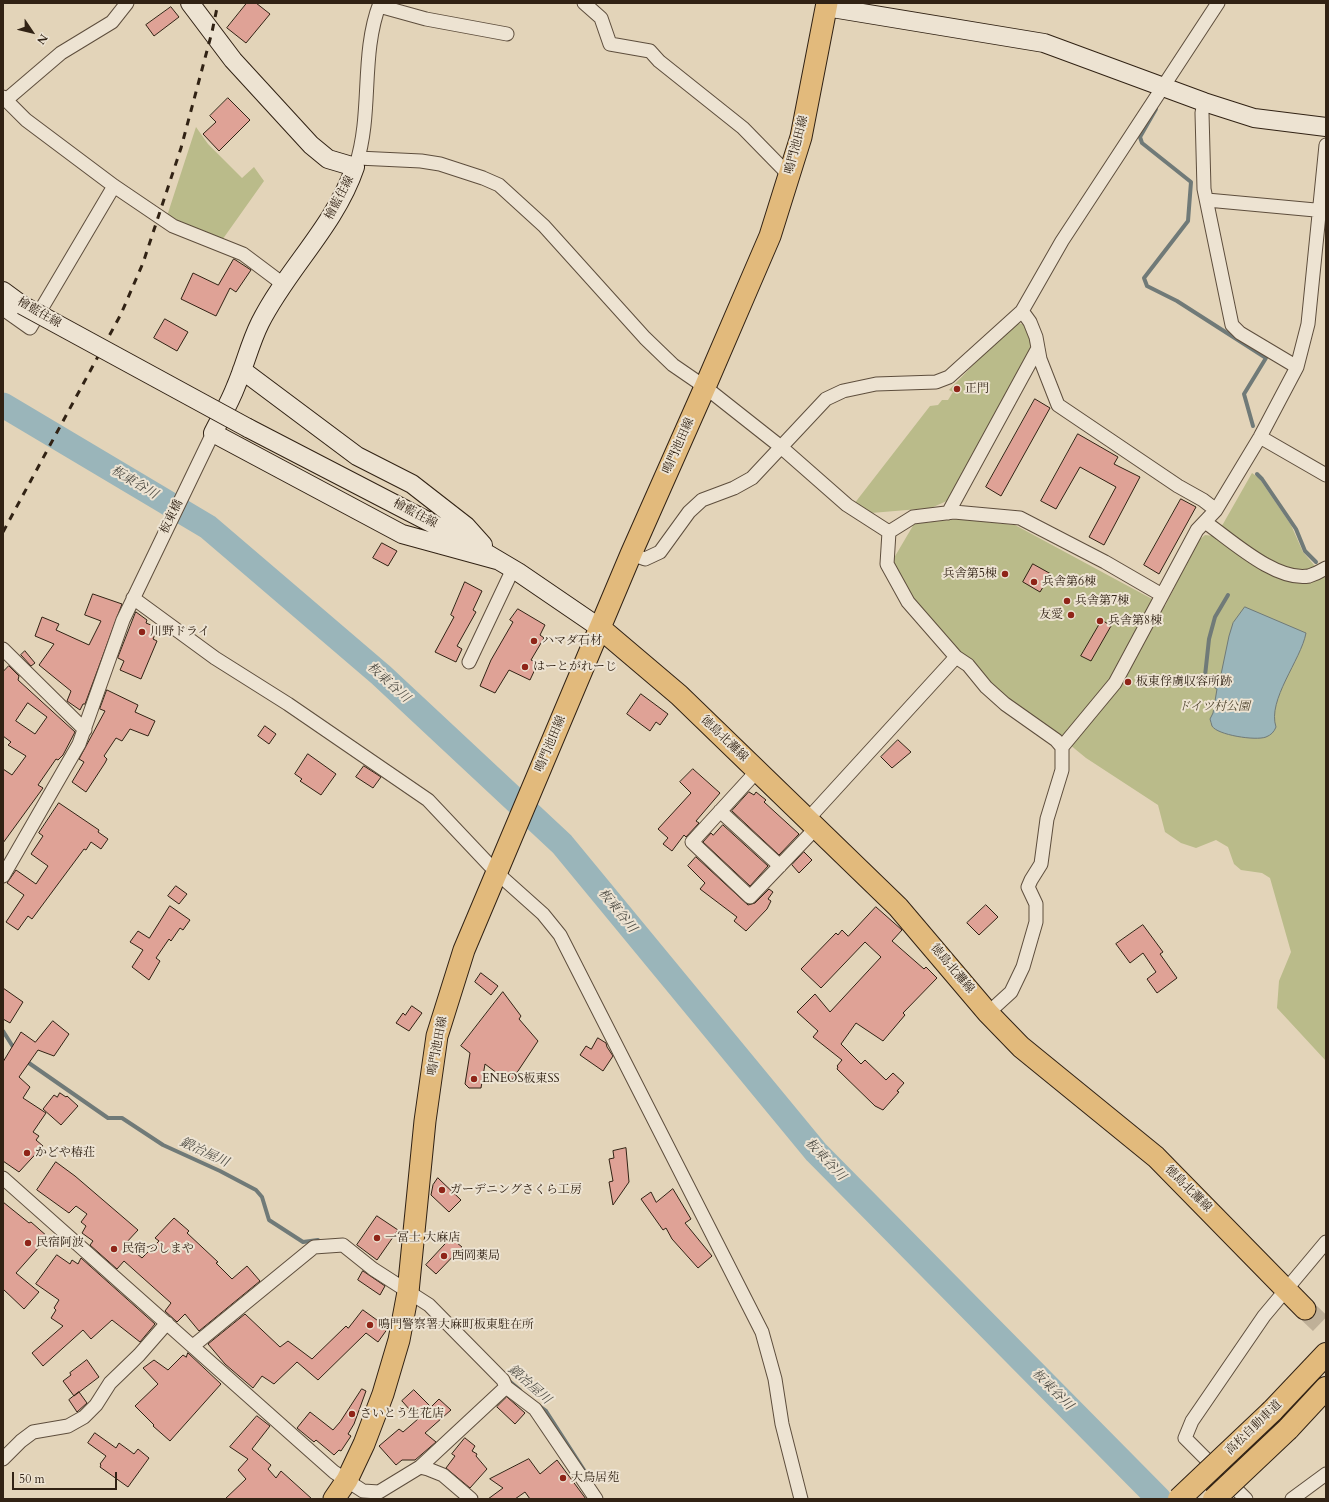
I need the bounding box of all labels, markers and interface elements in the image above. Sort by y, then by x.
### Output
north arrow [12,12,52,52]
text: N [33,31,51,47]
street label: 鳴門池田線 [782,114,812,176]
street label: 檜藍住線 [322,173,358,223]
street label: 檜藍住線 [15,295,63,331]
place label: 正門 [965,382,989,396]
marker: 正門 [952,384,962,394]
street label: 鳴門池田線 [660,416,698,476]
water label: 板東谷川 [108,463,160,503]
street label: 檜藍住線 [390,496,440,532]
street label: 板東橋 [158,498,186,536]
place label: 兵舎第5棟 [943,567,997,581]
marker: 兵舎第5棟 [1000,569,1010,579]
place label: 兵舎第6棟 [1042,575,1096,589]
marker: 兵舎第6棟 [1029,577,1039,587]
place label: 兵舎第7棟 [1075,594,1129,608]
marker: 兵舎第7棟 [1062,596,1072,606]
place label: 友愛 [1039,608,1063,622]
marker: 友愛 [1066,610,1076,620]
place label: 兵舎第8棟 [1108,614,1162,628]
marker: 兵舎第8棟 [1095,616,1105,626]
place label: 川野ドライ [150,625,210,639]
marker: 川野ドライ [137,627,147,637]
place label: ハマダ石材 [542,634,602,648]
marker: ハマダ石材 [529,636,539,646]
water label: 板東谷川 [363,660,413,706]
place label: はーとがれーじ [533,660,617,674]
marker: はーとがれーじ [520,662,530,672]
place label: 板東俘虜収容所跡 [1136,675,1232,689]
marker: 板東俘虜収容所跡 [1123,677,1133,687]
park label: ドイツ村公園 [1178,700,1250,714]
street label: 徳島北灘線 [697,713,751,765]
street label: 鳴門池田線 [533,714,569,774]
water label: 板東谷川 [595,886,639,936]
street label: 徳島北灘線 [927,941,977,997]
street label: 鳴門池田線 [425,1015,451,1077]
place label: ENEOS板東SS [482,1072,559,1086]
marker: ENEOS板東SS [469,1074,479,1084]
water label: 鍛冶屋川 [177,1135,231,1171]
water label: 板東谷川 [802,1136,848,1184]
place label: かどや椿荘 [35,1146,95,1160]
marker: かどや椿荘 [22,1148,32,1158]
street label: 徳島北灘線 [1162,1163,1214,1215]
place label: ガーデニングさくら工房 [450,1183,582,1197]
marker: ガーデニングさくら工房 [437,1185,447,1195]
place label: 一冨士 大麻店 [385,1231,460,1245]
marker: 一冨士 大麻店 [372,1233,382,1243]
place label: 民宿阿波 [36,1236,84,1250]
marker: 民宿阿波 [23,1238,33,1248]
place label: 民宿つしまや [122,1242,194,1256]
marker: 民宿つしまや [109,1244,119,1254]
place label: 西岡薬局 [452,1249,500,1263]
marker: 西岡薬局 [439,1251,449,1261]
place label: 鳴門警察署大麻町板東駐在所 [378,1318,534,1332]
marker: 鳴門警察署大麻町板東駐在所 [365,1320,375,1330]
water label: 鍛冶屋川 [504,1362,554,1408]
water label: 板東谷川 [1028,1366,1076,1414]
street label: 高松自動車道 [1223,1398,1285,1458]
place label: さいとう生花店 [360,1407,444,1421]
marker: さいとう生花店 [347,1409,357,1419]
scale bar [14,1464,119,1490]
text: 50 m [19,1471,45,1487]
place label: 大鳥居苑 [571,1471,619,1485]
marker: 大鳥居苑 [558,1473,568,1483]

